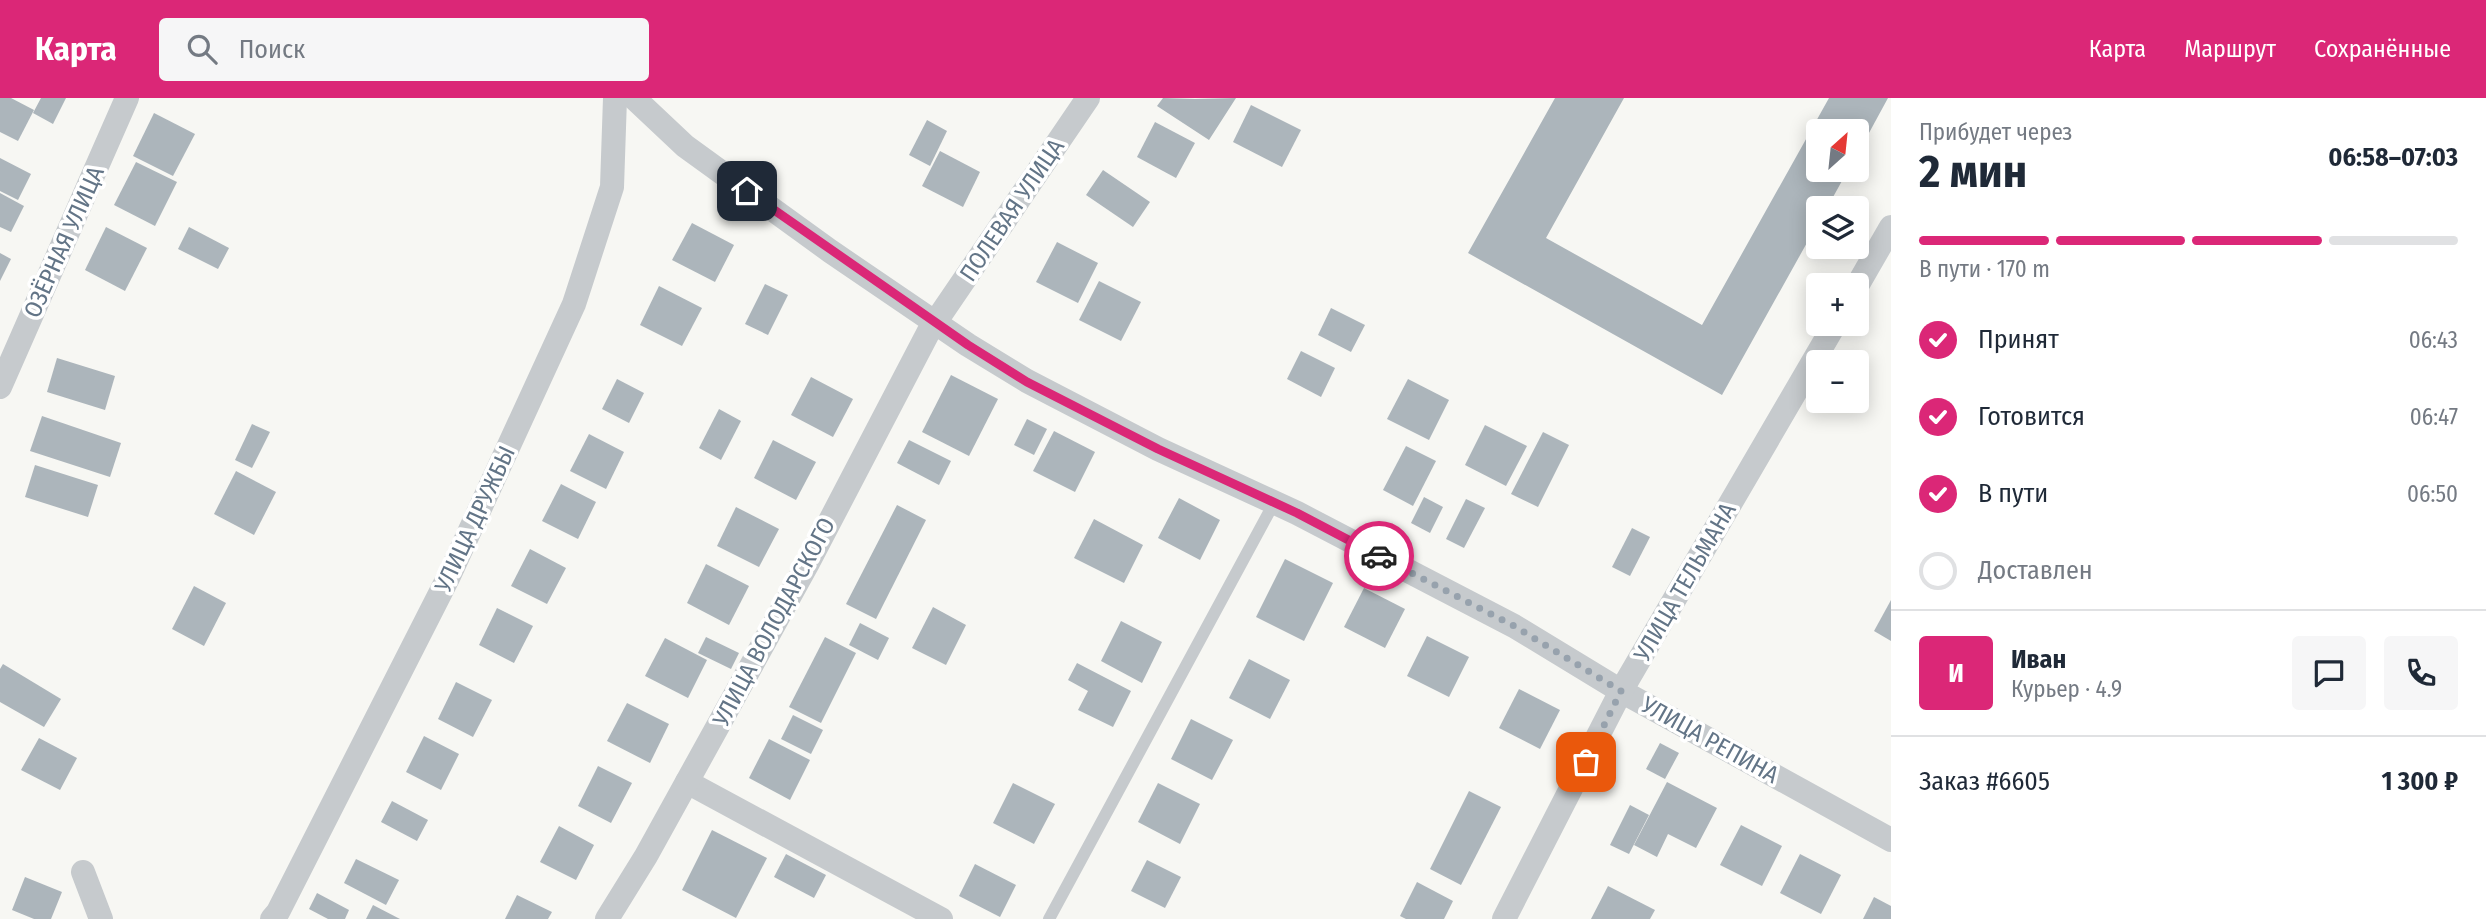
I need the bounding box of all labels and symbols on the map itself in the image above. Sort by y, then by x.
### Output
north arrow [1806,119,1869,182]
street label: ПОЛЕВАЯ УЛИЦА [954,133,1070,287]
pin [717,161,777,221]
street label: ОЗЁРНАЯ УЛИЦА [18,162,110,322]
street label: УЛИЦА ДРУЖБЫ [429,442,521,597]
street label: УЛИЦА ТЕЛЬМАНА [1628,497,1742,667]
street label: УЛИЦА ВОЛОДАРСКОГО [707,513,841,732]
courier [1344,521,1414,591]
street label: УЛИЦА РЕПИНА [1636,690,1784,789]
pin [1556,732,1616,792]

